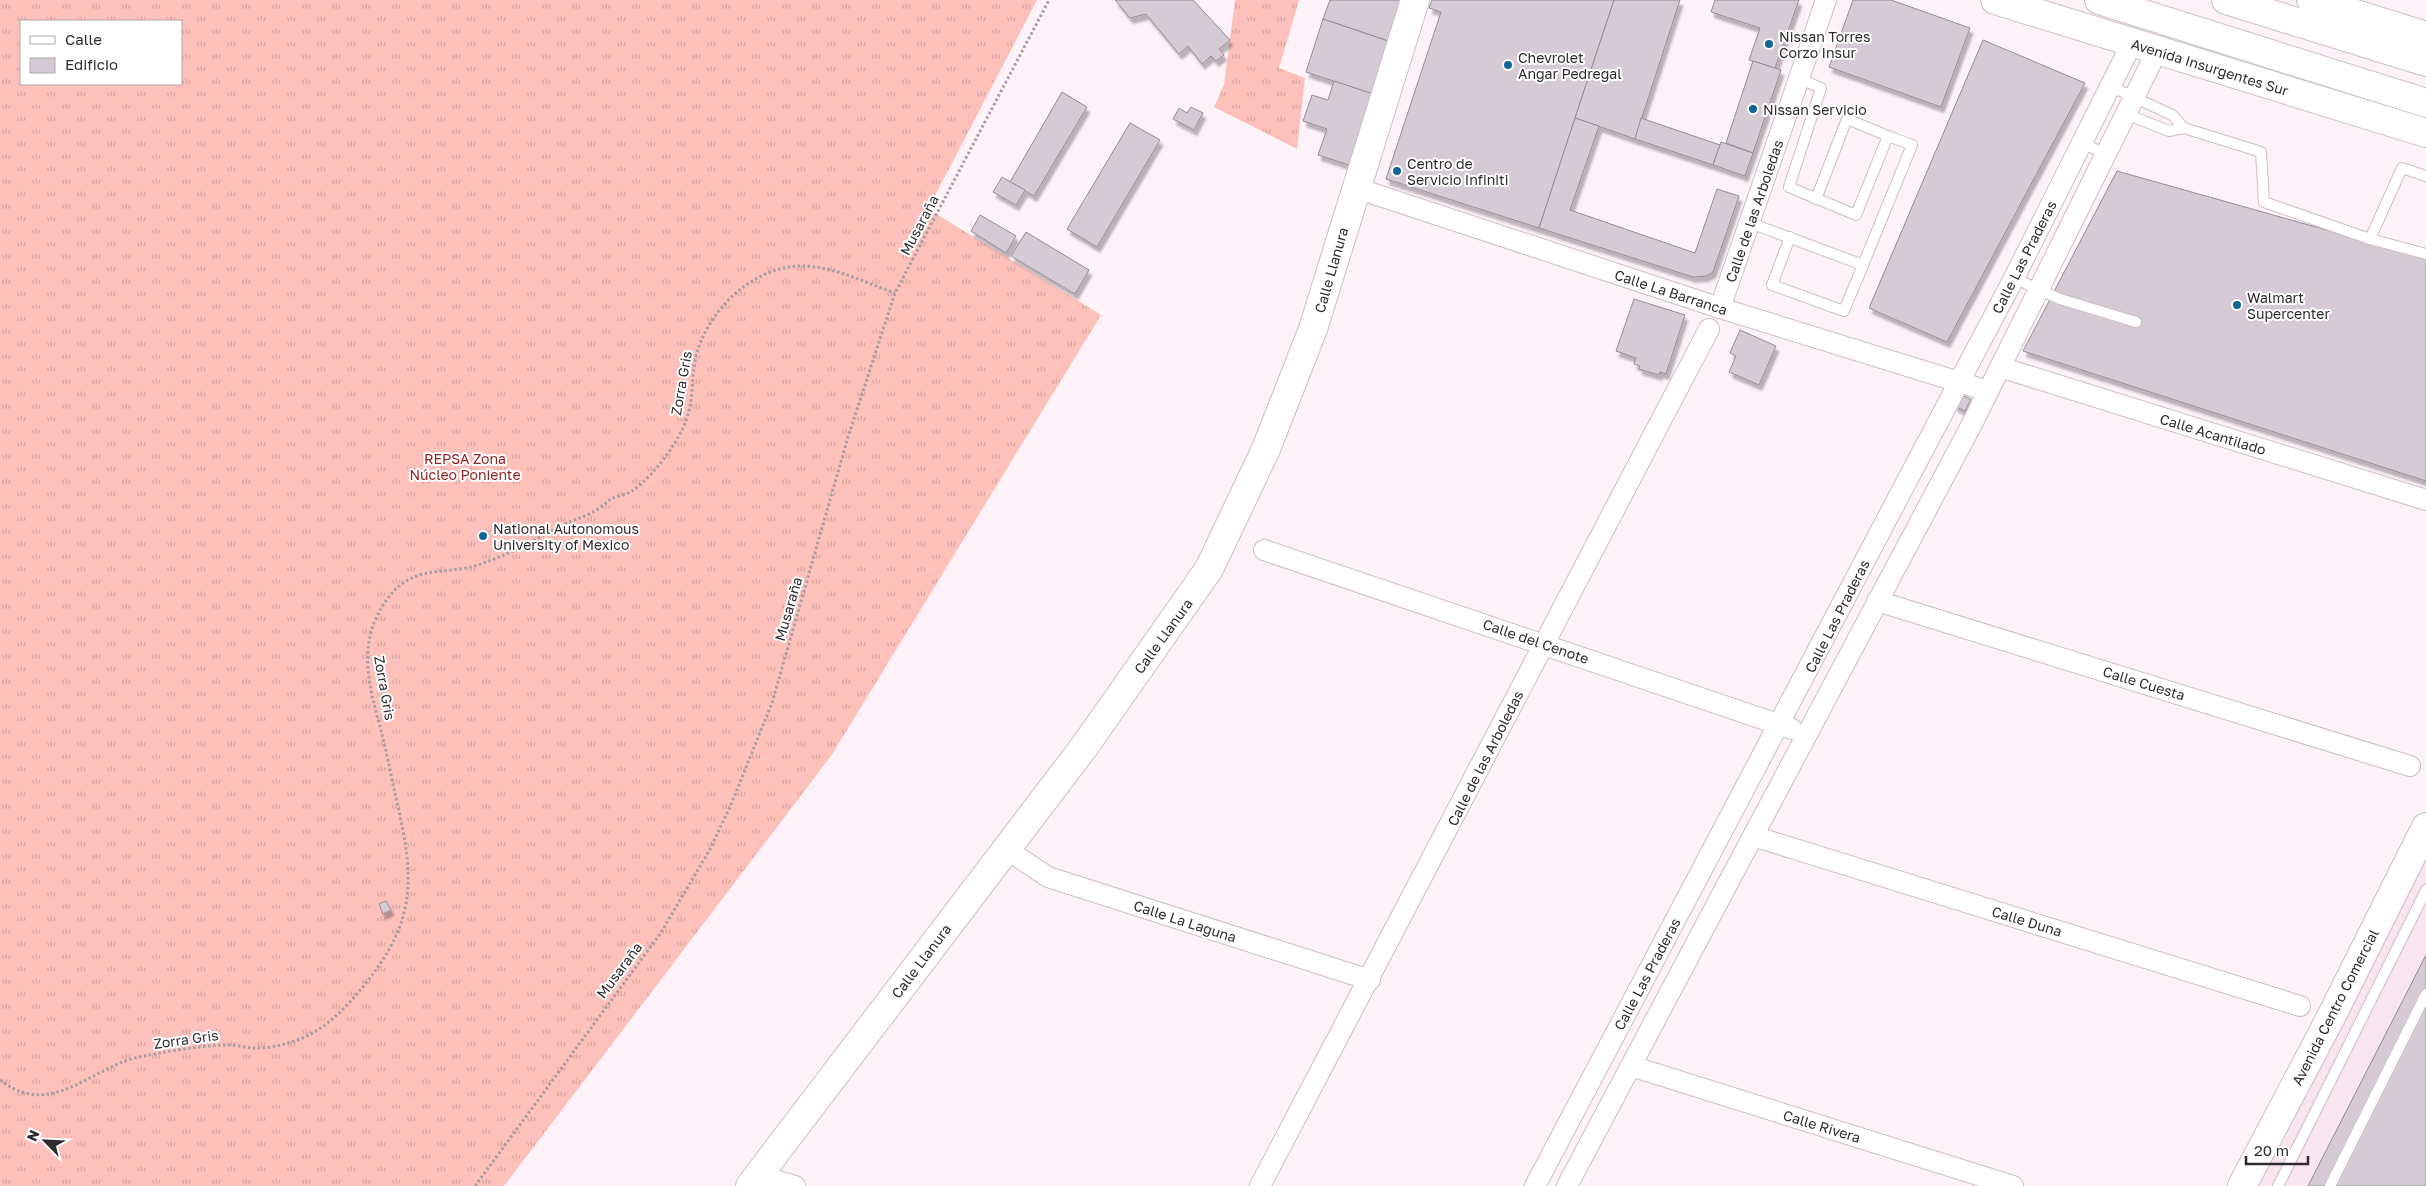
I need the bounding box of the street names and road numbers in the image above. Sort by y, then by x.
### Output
street label: Avenida Insurgentes Sur [2129,35,2291,99]
street label: Calle de las Arboledas [1722,137,1786,285]
street label: Musaraña [896,192,942,258]
street label: Calle Las Praderas [1988,198,2060,316]
street label: Calle Llanura [1311,225,1351,315]
street label: Calle La Barranca [1612,266,1730,318]
street label: Zorra Gris [667,349,695,417]
street label: Calle Acantilado [2158,410,2268,458]
street label: Calle Las Praderas [1801,557,1873,675]
street label: Musaraña [771,575,805,643]
street label: Calle Llanura [1130,595,1196,677]
street label: Calle del Cenote [1481,615,1591,667]
street label: Zorra Gris [371,654,399,722]
street label: Calle Cuesta [2101,662,2187,704]
street label: Calle de las Arboledas [1443,687,1527,829]
street label: Calle La Laguna [1131,896,1239,946]
street label: Calle Duna [1990,902,2064,940]
street label: Calle Las Praderas [1610,915,1684,1033]
street label: Calle Llanura [888,921,954,1001]
street label: Avenida Centro Comercial [2288,926,2382,1088]
street label: Musaraña [592,939,646,1001]
street label: Zorra Gris [153,1026,219,1052]
street label: Calle Rivera [1781,1106,1863,1146]

